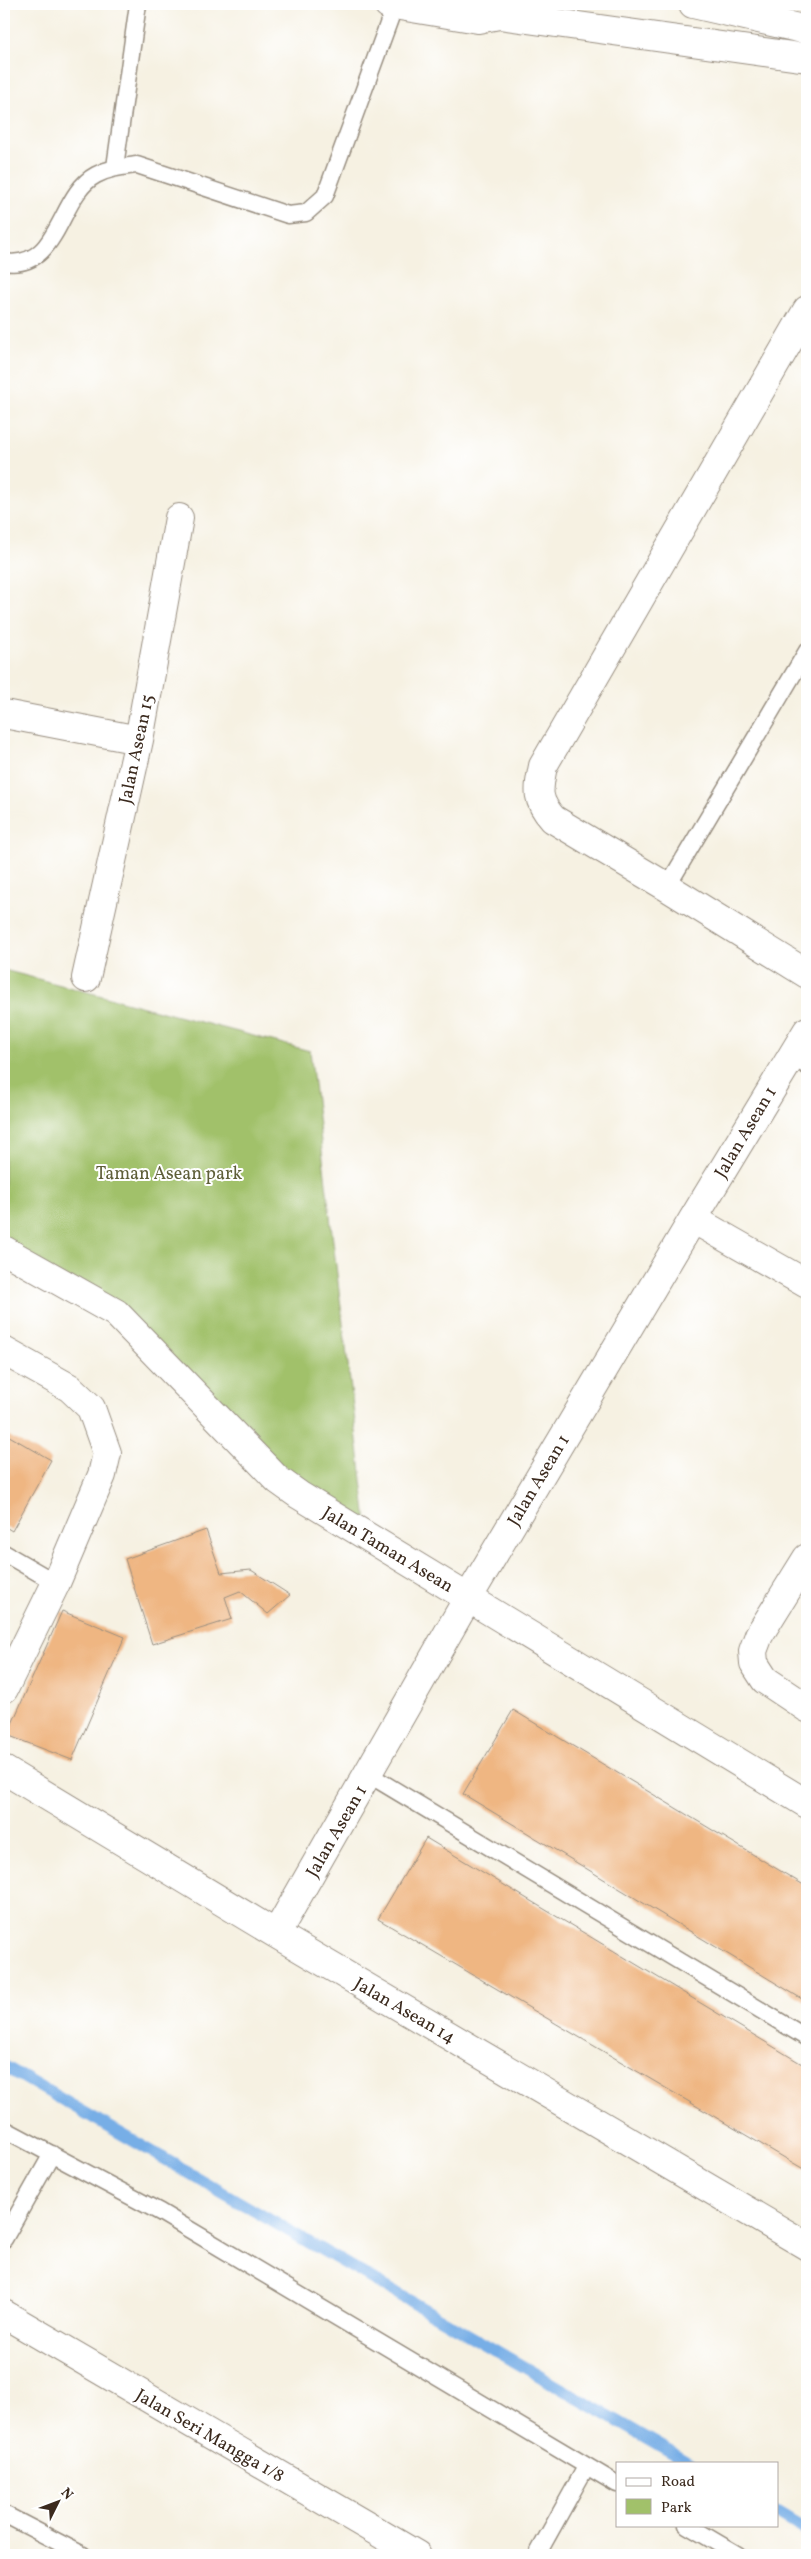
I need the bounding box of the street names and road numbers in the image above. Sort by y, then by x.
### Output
street label: Jalan Asean 15 [114,692,161,806]
street label: Jalan Asean 1 [709,1082,783,1183]
street label: Jalan Asean 1 [502,1430,576,1531]
street label: Jalan Taman Asean [317,1501,458,1600]
street label: Jalan Asean 1 [301,1781,374,1883]
street label: Jalan Asean 14 [349,1972,460,2051]
street label: Jalan Seri Mangga 1/8 [130,2383,288,2489]

